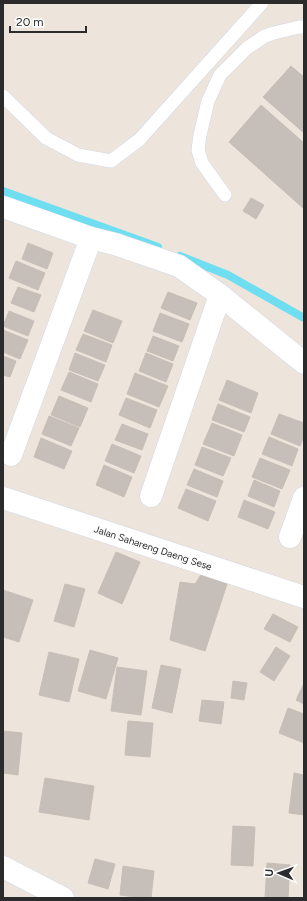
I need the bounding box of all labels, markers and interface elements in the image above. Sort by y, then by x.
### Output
scale bar [10,8,86,34]
text: 20 m [16,15,44,29]
street label: Jalan Sahareng Daeng Sese [92,522,214,573]
north arrow [259,853,299,893]
text: U [263,868,276,877]

